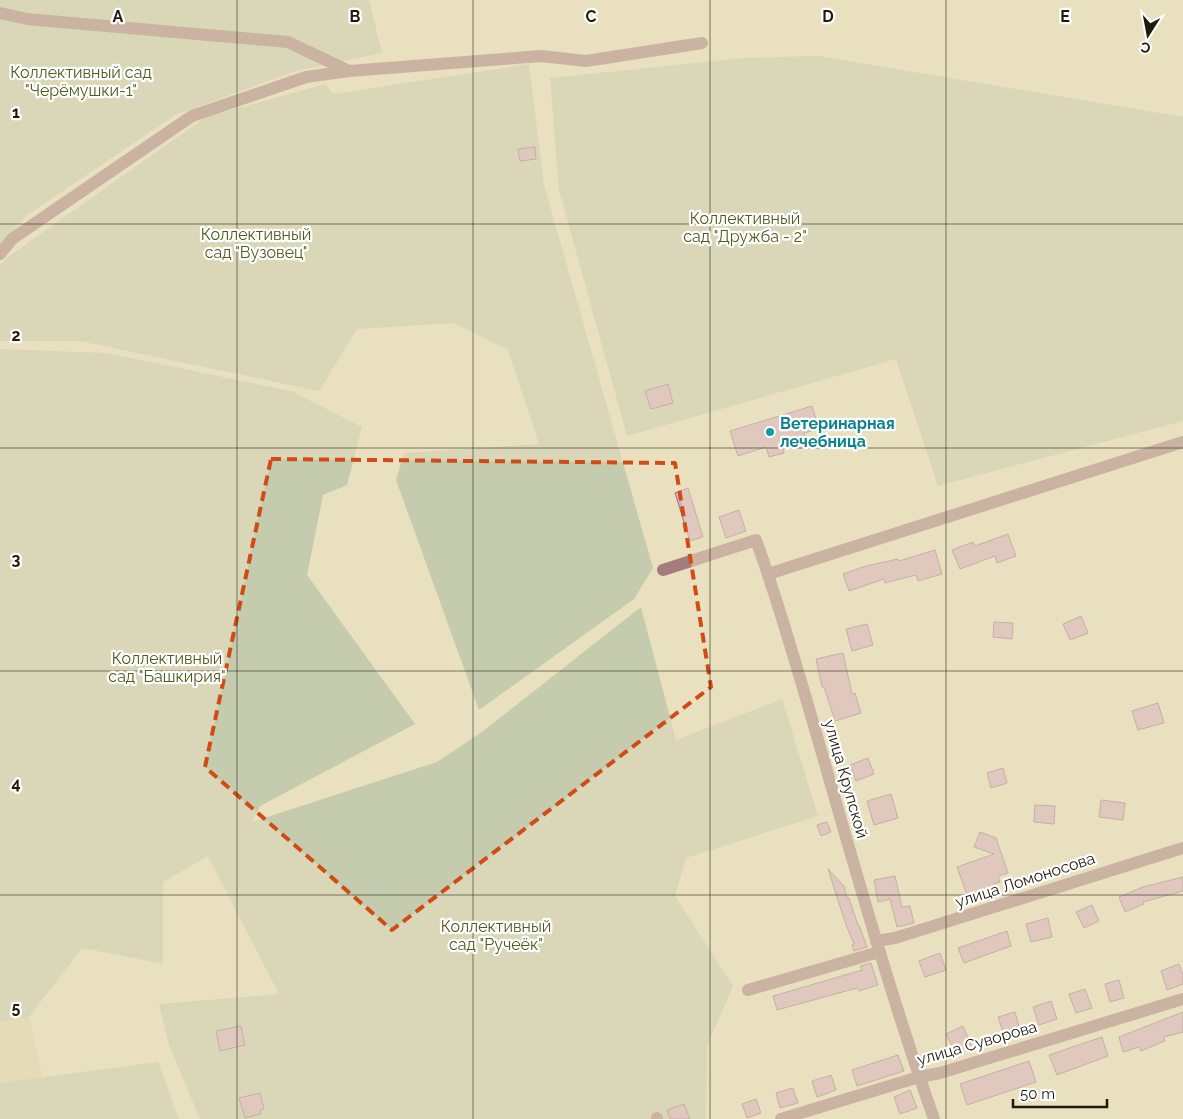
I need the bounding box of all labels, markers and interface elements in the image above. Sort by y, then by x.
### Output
text: A [113,7,124,26]
text: B [350,7,361,26]
text: C [586,7,597,26]
text: D [822,7,834,26]
text: E [1060,7,1070,26]
north arrow [1123,10,1173,60]
text: С [1139,39,1152,57]
park label: Коллективный сад "Черёмушки-1" [10,63,152,100]
text: 1 [12,103,20,122]
park label: Коллективный сад "Дружба - 2" [683,209,807,246]
park label: Коллективный сад "Вузовец" [201,225,311,262]
text: 2 [11,326,21,345]
place label: Ветеринарная лечебница [780,414,895,451]
marker: Ветеринарная лечебница [764,426,776,438]
text: 3 [12,550,21,569]
park label: Коллективный сад "Башкирия" [108,649,226,686]
street label: улица Крупской [820,717,872,841]
text: 4 [11,774,21,793]
street label: улица Ломоносова [953,848,1097,912]
park label: Коллективный сад "Ручеёк" [441,917,551,954]
text: 5 [12,998,21,1017]
street label: улица Суворова [915,1017,1039,1069]
scale bar [1013,1076,1107,1108]
text: 50 m [1020,1085,1055,1103]

